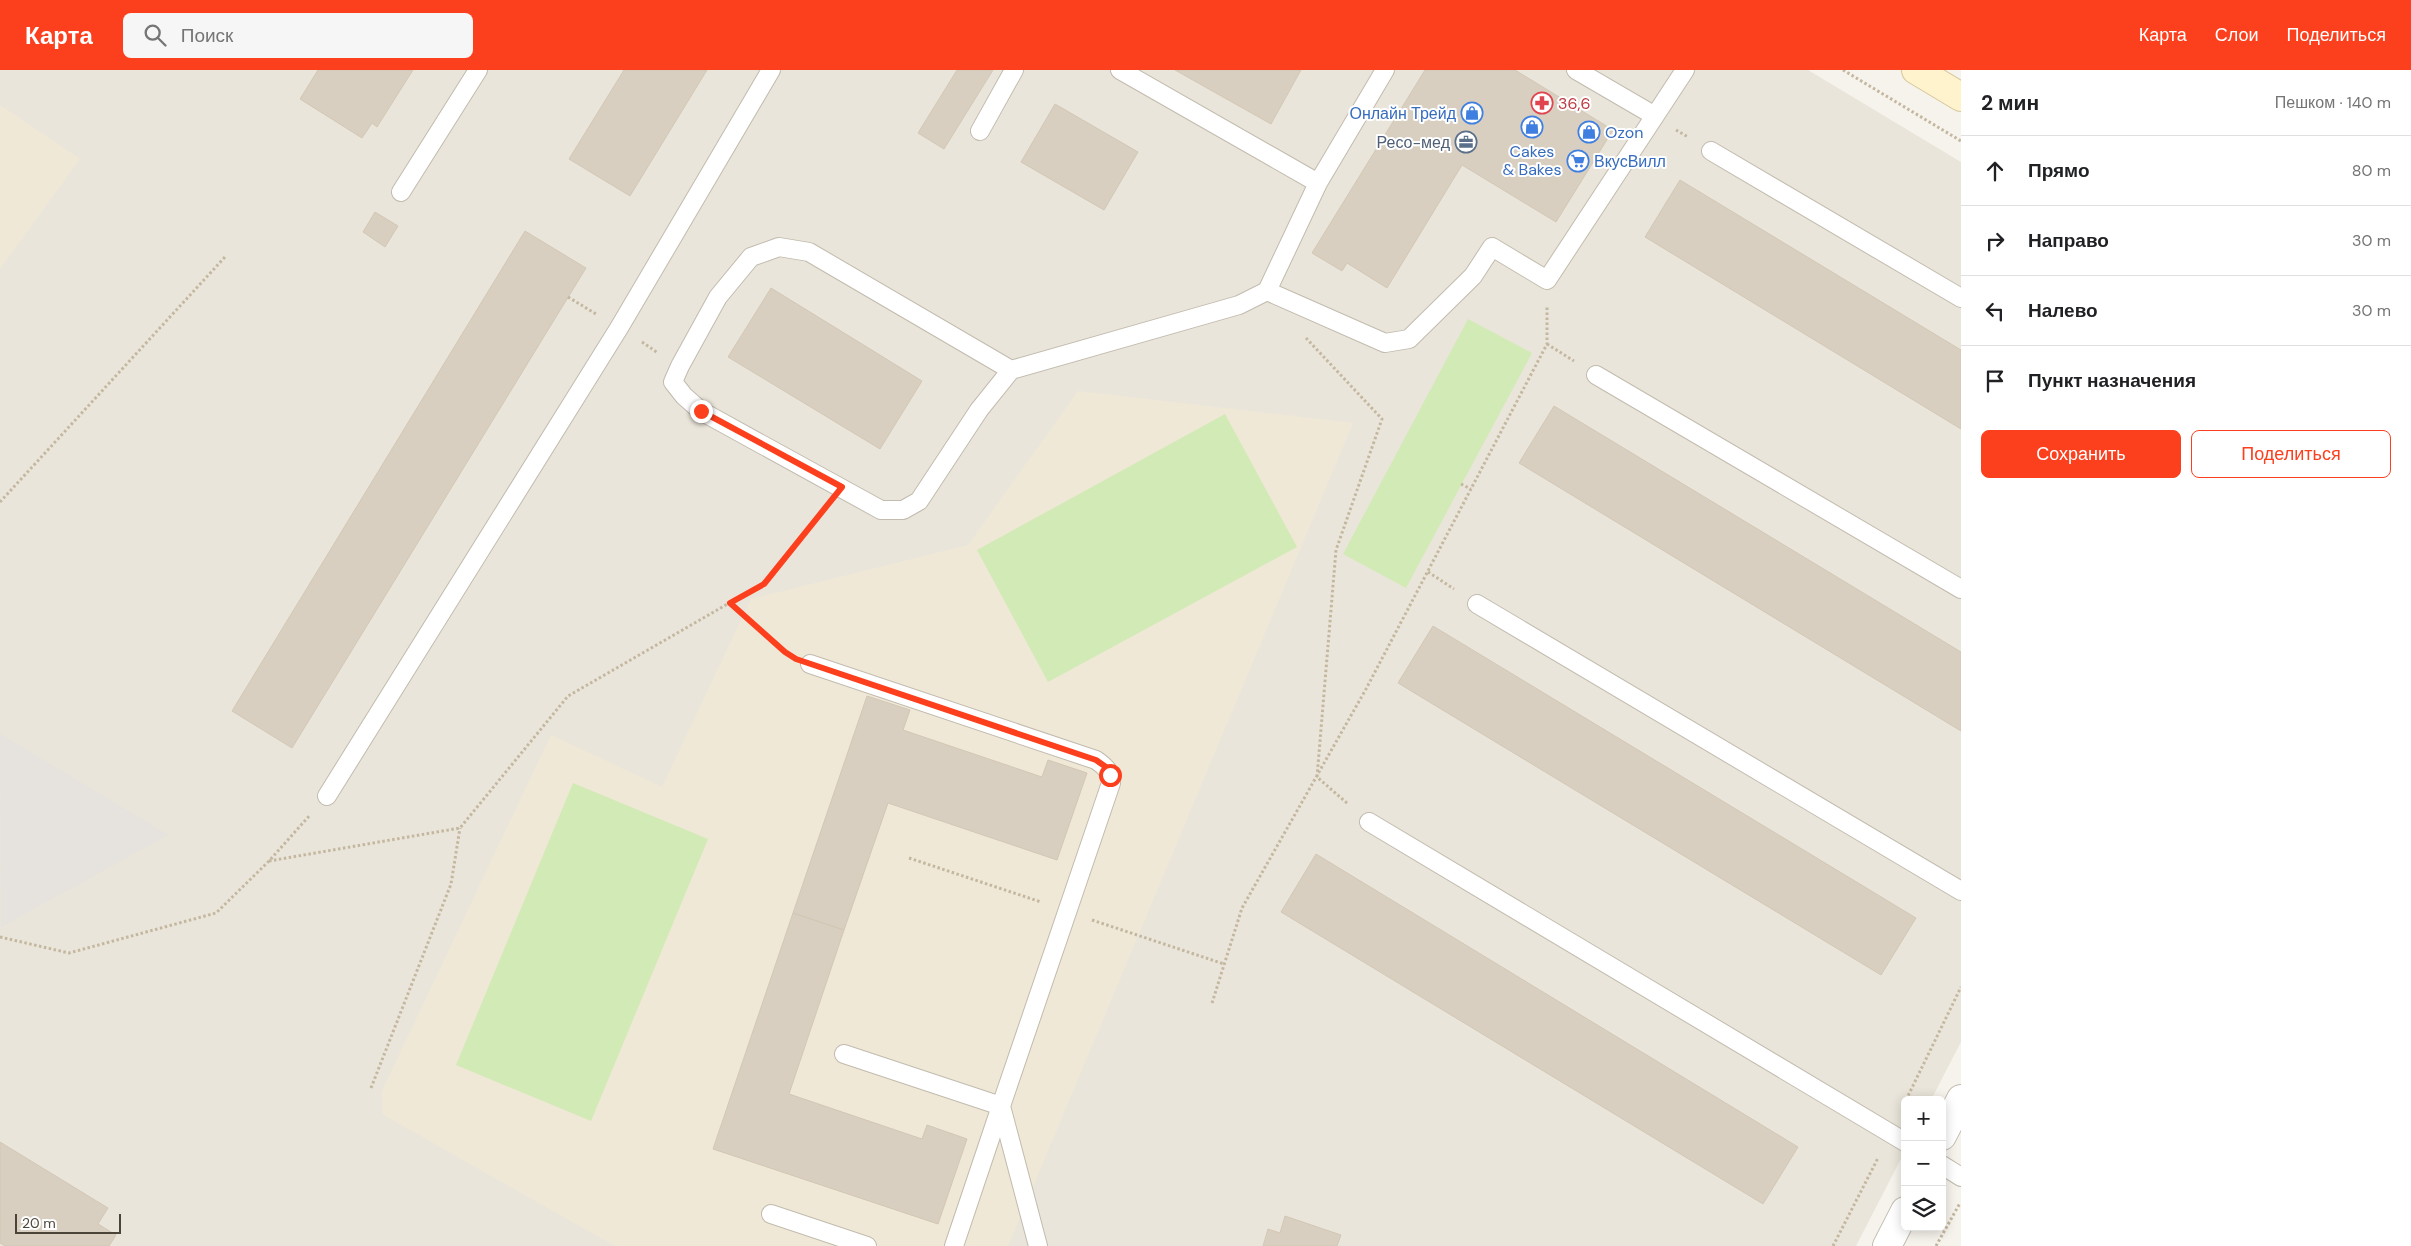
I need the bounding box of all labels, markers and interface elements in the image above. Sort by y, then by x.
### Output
search box [123,13,473,58]
text: Карта [25,20,93,51]
icon: search [141,21,169,49]
text: Поиск [181,23,233,48]
text: Карта [2139,23,2187,47]
text: Слои [2215,23,2259,47]
text: Поделиться [2287,23,2386,47]
text: 2 мин [1981,89,2039,117]
pharmacy icon: 36,6 [1530,91,1554,115]
text: Пешком · 140 m [2275,92,2391,113]
place label: 36,6 [1558,93,1590,114]
shop icon: Онлайн Трейд [1460,101,1484,125]
place label: Онлайн Трейд [1350,103,1457,124]
shop icon: Cakes & Bakes [1520,115,1544,139]
shop icon: Ozon [1577,120,1601,144]
place label: Ozon [1605,122,1643,143]
office icon: Ресо-мед [1454,130,1478,154]
place label: Ресо-мед [1377,132,1451,153]
place label: Cakes & Bakes [1503,141,1561,180]
supermarket icon: ВкусВилл [1566,149,1590,173]
place label: ВкусВилл [1594,151,1666,172]
icon: ahead [1981,157,2009,185]
text: Прямо [2028,158,2090,183]
text: 80 m [2352,160,2391,181]
icon: right [1981,227,2009,255]
text: Направо [2028,228,2109,253]
text: 30 m [2352,230,2391,251]
icon: left [1981,297,2009,325]
text: Налево [2028,298,2098,323]
text: 30 m [2352,300,2391,321]
icon: arrive [1981,367,2009,395]
text: Пункт назначения [2028,368,2196,393]
route end [690,400,713,423]
button: Сохранить [1981,430,2181,478]
button: Поделиться [2191,430,2391,478]
route start [1099,764,1122,787]
map controls [1901,1096,1946,1231]
button: + [1901,1096,1946,1141]
button: − [1901,1141,1946,1186]
button: layers [1901,1186,1946,1231]
scale bar [15,1211,121,1234]
text: 20 m [22,1214,56,1232]

